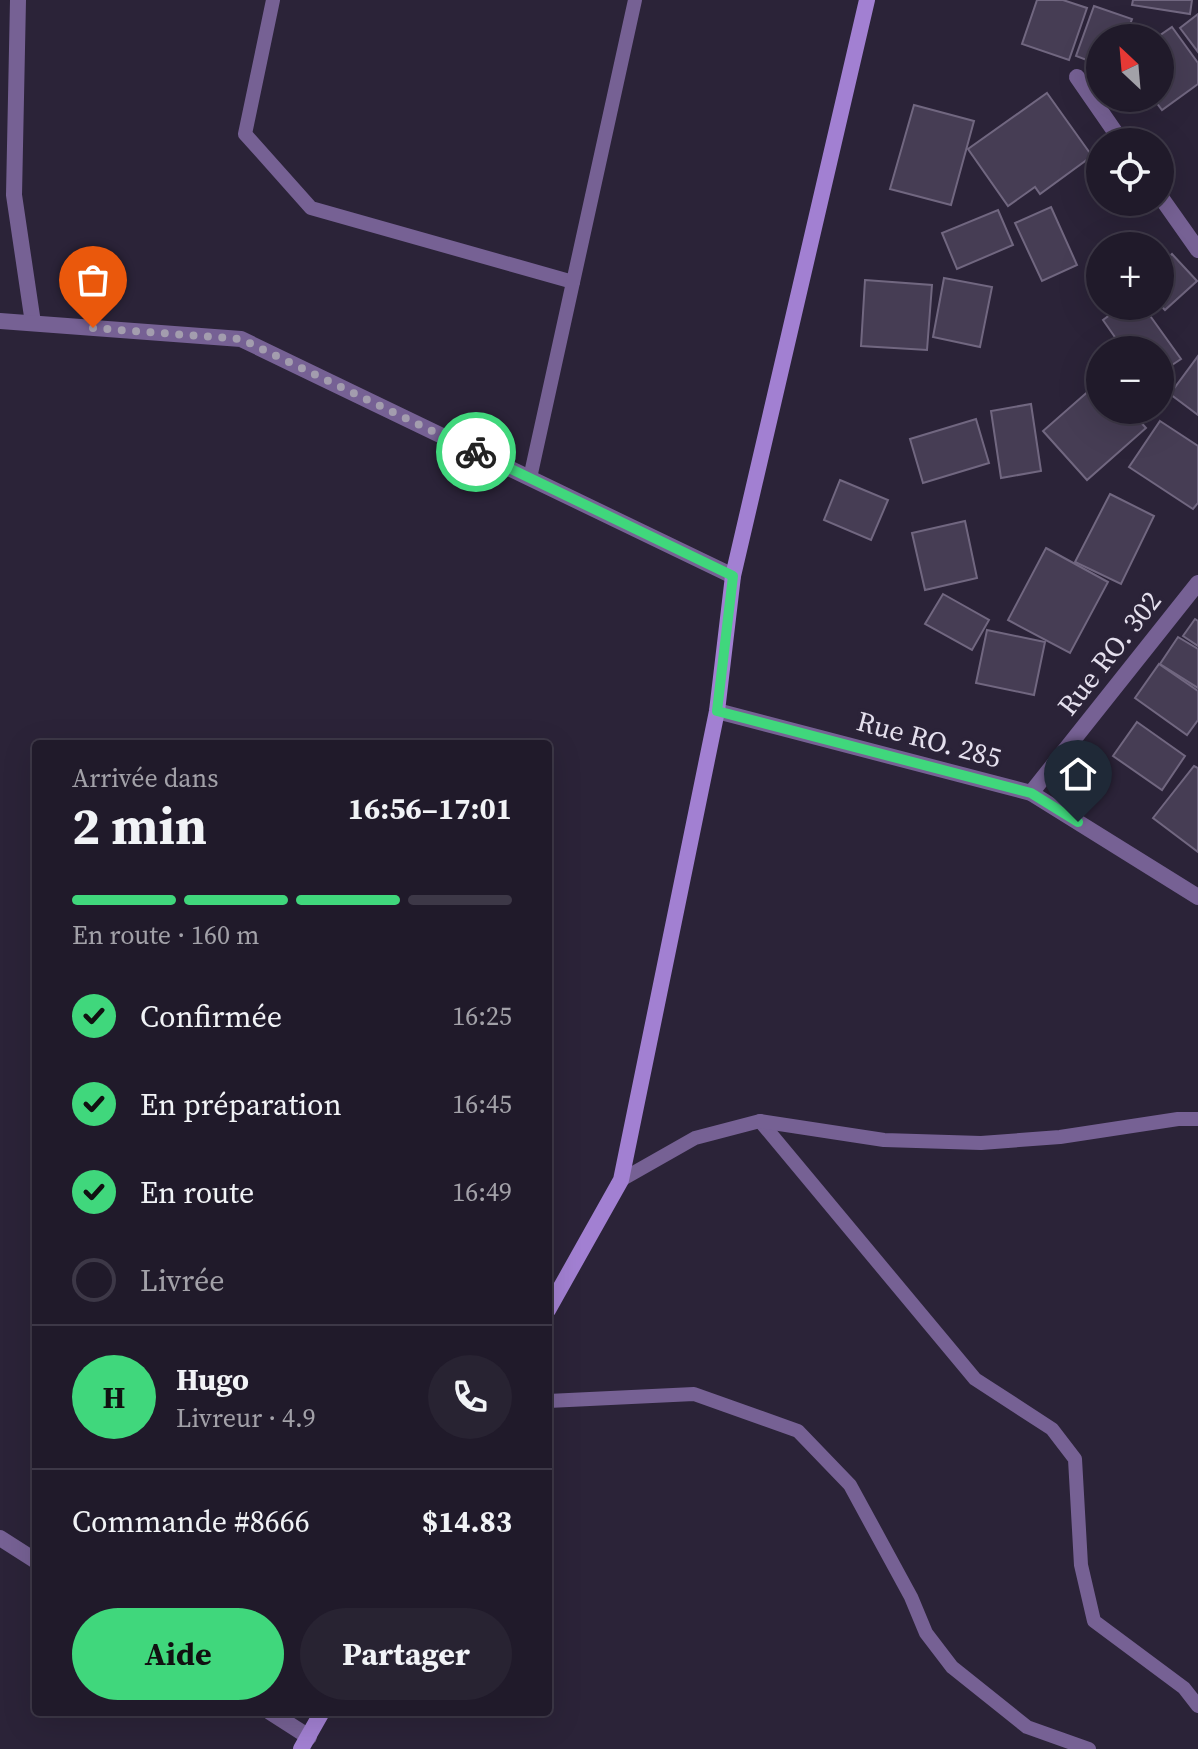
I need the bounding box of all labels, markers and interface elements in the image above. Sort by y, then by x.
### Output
north arrow [1086,24,1174,112]
map controls [1086,24,1174,424]
button: locate [1086,128,1174,216]
button: + [1086,232,1174,320]
pin [59,246,127,328]
icon: bag [71,258,115,302]
button: − [1086,336,1174,424]
courier [436,412,516,492]
icon: bike [454,430,498,474]
street label: Rue RO. 302 [1048,583,1170,723]
street label: Rue RO. 285 [853,701,1005,777]
pin [1044,740,1112,822]
icon: home [1056,752,1100,796]
text: Arrivée dans [72,760,218,796]
text: 16:56–17:01 [348,788,512,829]
text: 2 min [72,790,207,861]
text: En route · 160 m [72,917,260,953]
icon: check [72,994,116,1038]
text: Confirmée [140,996,282,1037]
text: 16:25 [452,998,512,1034]
icon: check [72,1082,116,1126]
text: En préparation [140,1084,342,1125]
text: 16:45 [452,1086,512,1122]
icon: check [72,1170,116,1214]
text: En route [140,1172,254,1213]
text: 16:49 [452,1174,512,1210]
text: Livrée [140,1260,225,1301]
button: phone [428,1355,512,1439]
text: Hugo [176,1359,249,1400]
text: H [103,1377,125,1418]
text: Livreur · 4.9 [176,1400,316,1436]
text: Commande #8666 [72,1501,310,1542]
text: $14.83 [422,1501,512,1542]
button: Aide [72,1608,284,1700]
button: Partager [300,1608,512,1700]

